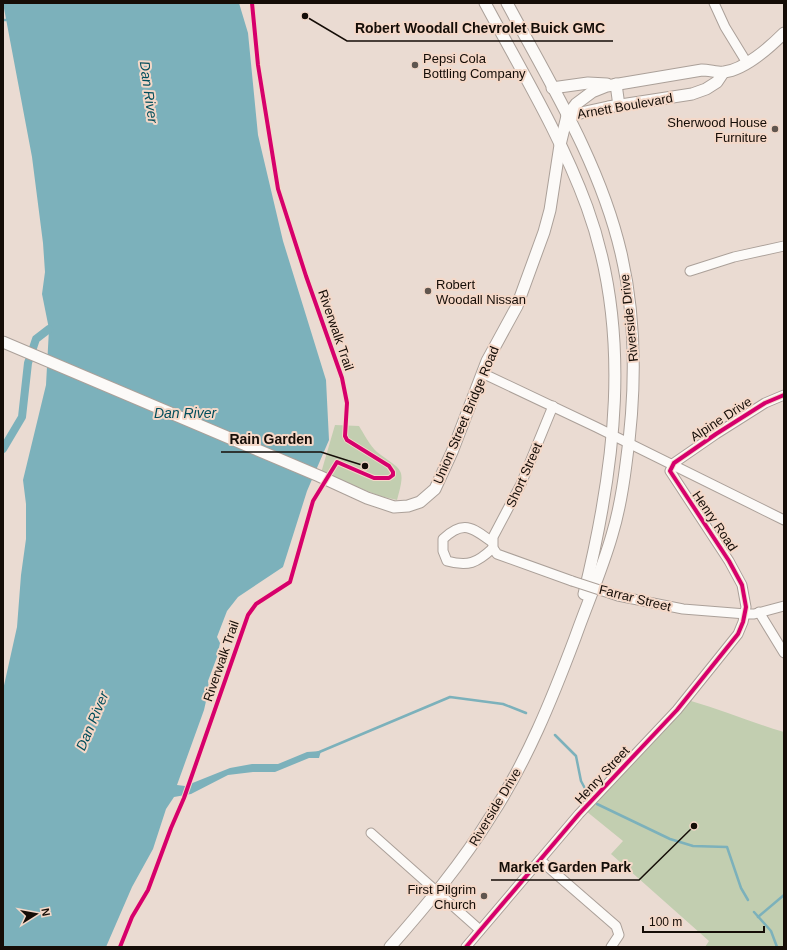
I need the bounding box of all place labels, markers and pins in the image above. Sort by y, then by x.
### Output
callout: Robert Woodall Chevrolet Buick GMC [347,15,613,41]
place label: Pepsi Cola Bottling Company [423,51,526,81]
marker: Pepsi Cola Bottling Company [410,60,420,70]
place label: Sherwood House Furniture [667,115,767,145]
marker: Sherwood House Furniture [770,124,780,134]
place label: Robert Woodall Nissan [436,277,526,307]
marker: Robert Woodall Nissan [423,286,433,296]
callout: Rain Garden [221,426,321,452]
callout: Market Garden Park [491,854,639,880]
place label: First Pilgrim Church [407,882,476,912]
marker: First Pilgrim Church [479,891,489,901]

